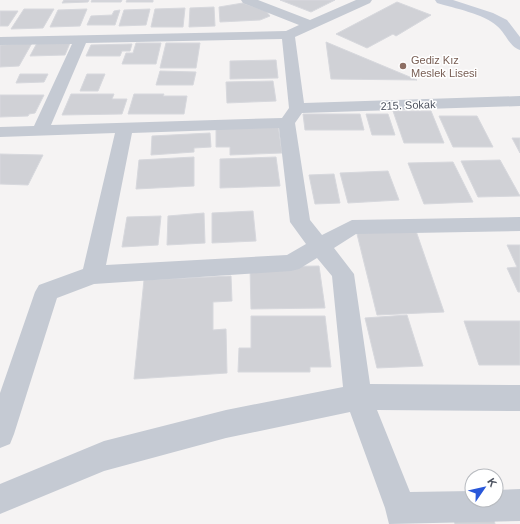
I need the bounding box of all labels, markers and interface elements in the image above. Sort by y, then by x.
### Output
place label: Gediz Kız Meslek Lisesi [411,54,477,79]
marker: Gediz Kız Meslek Lisesi [398,61,408,71]
street label: 215. Sokak [380,98,436,112]
north arrow [464,468,504,508]
text: K [485,476,500,489]

